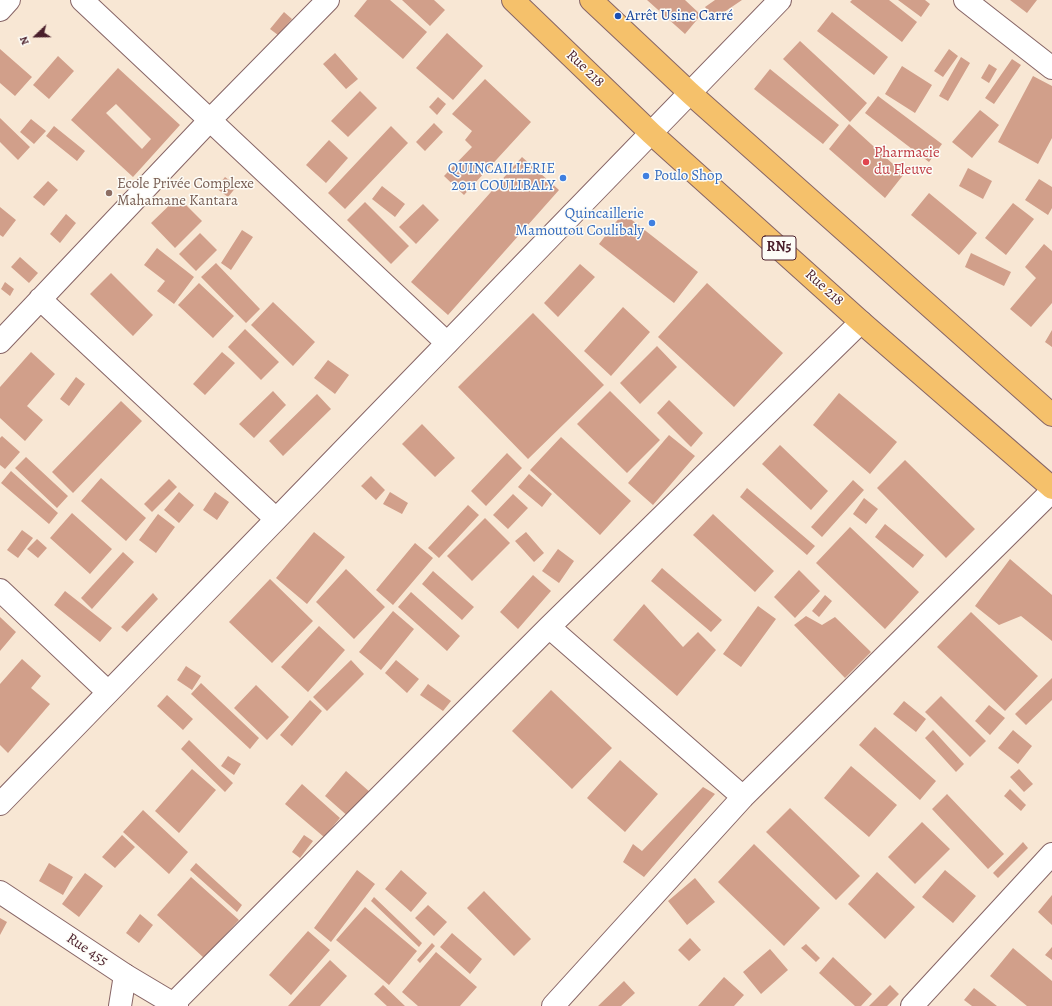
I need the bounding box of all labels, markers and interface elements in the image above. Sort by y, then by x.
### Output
place label: Arrêt Usine Carré [626,7,733,25]
marker: Arrêt Usine Carré [613,11,623,21]
north arrow [16,16,56,56]
text: N [16,34,33,47]
street label: Rue 218 [562,47,608,91]
place label: Pharmacie du Fleuve [874,144,940,179]
marker: Pharmacie du Fleuve [861,157,871,167]
place label: QUINCAILLERIE 2011 COULIBALY [448,160,555,195]
place label: Poulo Shop [654,167,722,185]
marker: Poulo Shop [641,171,651,181]
marker: QUINCAILLERIE 2011 COULIBALY [558,173,568,183]
place label: Ecole Privée Complexe Mahamane Kantara [117,175,254,210]
marker: Ecole Privée Complexe Mahamane Kantara [104,188,114,198]
place label: Quincaillerie Mamoutou Coulibaly [515,205,644,240]
marker: Quincaillerie Mamoutou Coulibaly [647,218,657,228]
road number: RN5 [762,236,796,260]
street label: Rue 218 [801,266,847,310]
street label: Rue 455 [63,930,111,970]

